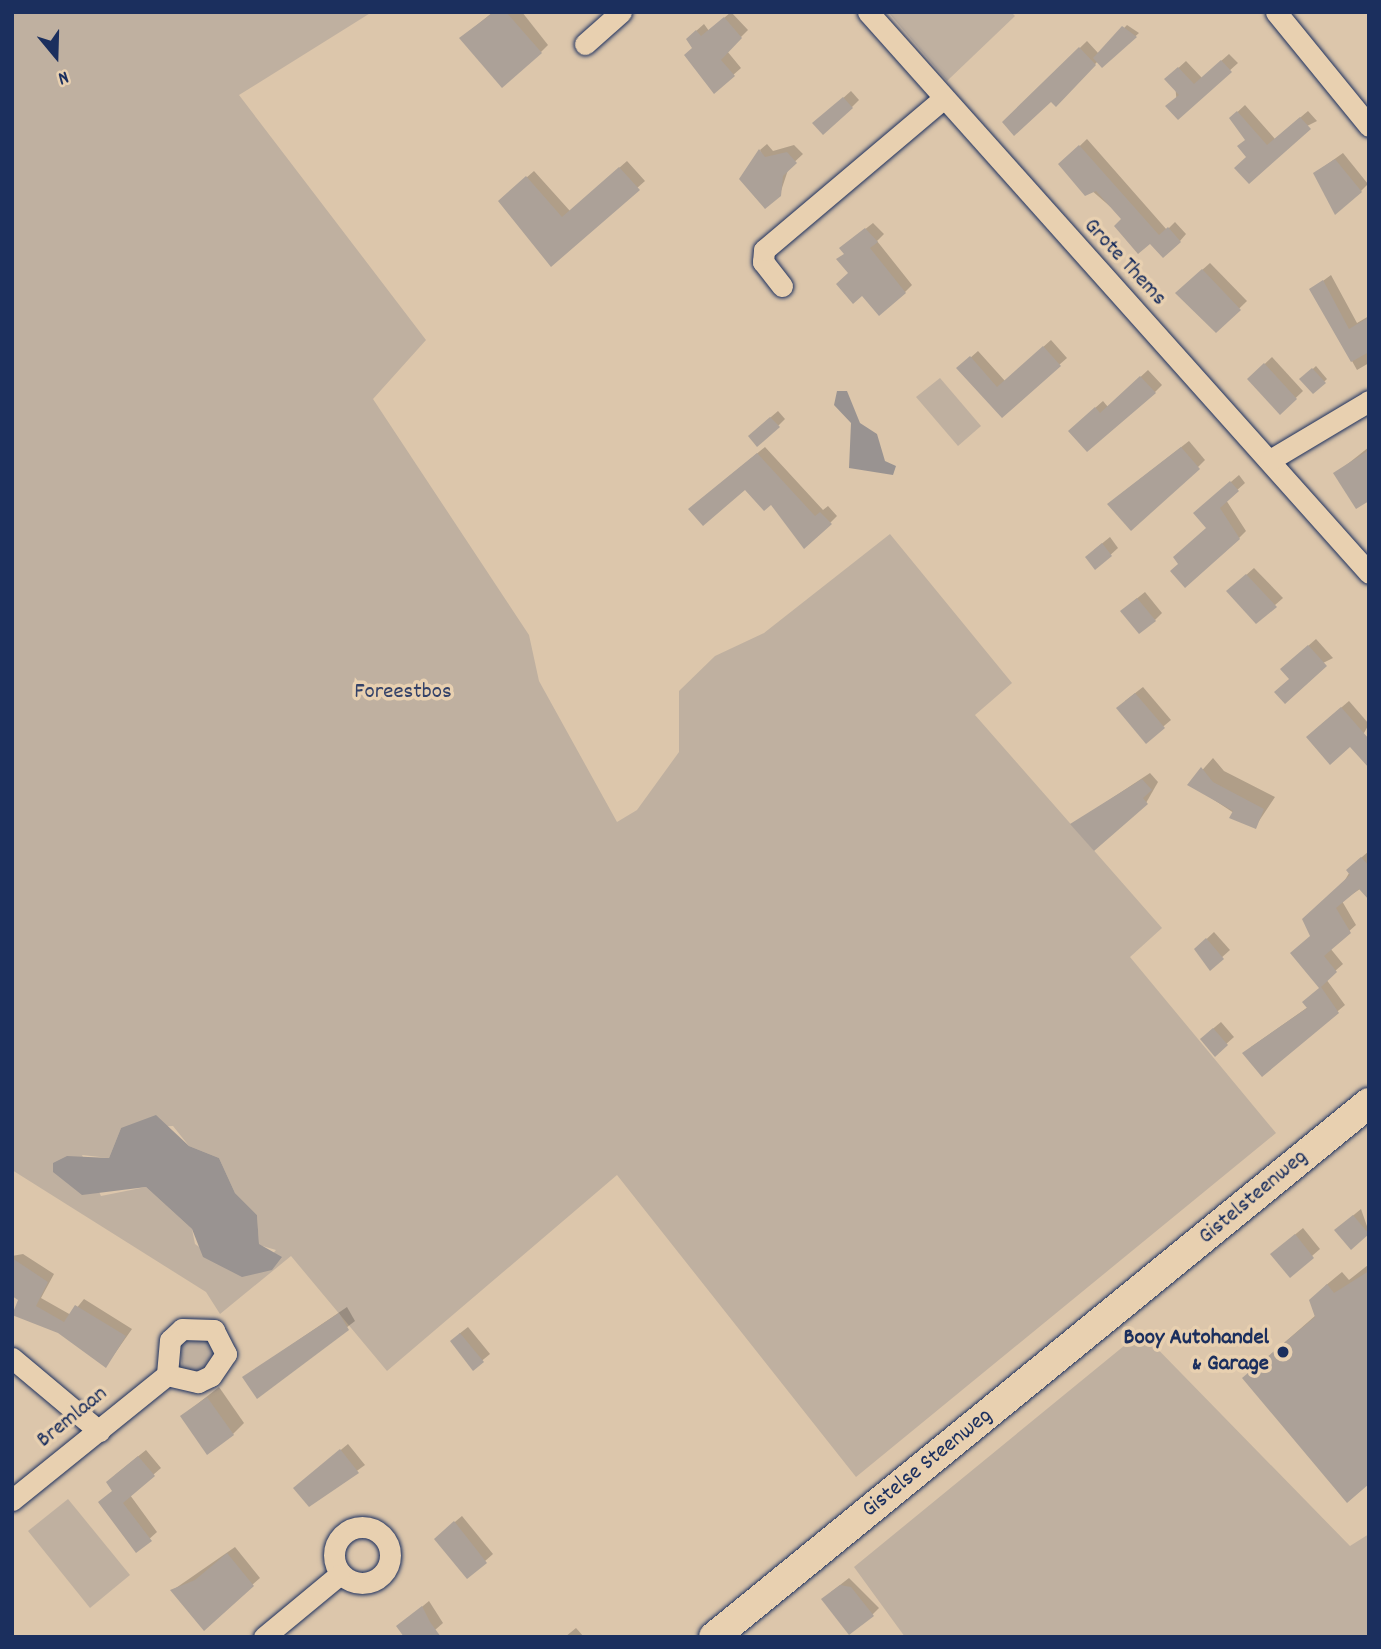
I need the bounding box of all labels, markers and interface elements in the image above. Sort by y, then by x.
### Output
north arrow [21,21,91,91]
text: N [54,62,72,91]
street label: Grote Thems [1077,214,1171,312]
park label: Foreestbos [354,679,452,707]
street label: Gistelsteenweg [1194,1144,1314,1252]
place label: Booy Autohandel & Garage [1124,1325,1269,1379]
marker: Booy Autohandel & Garage [1275,1344,1291,1360]
street label: Bremlaan [32,1381,114,1455]
street label: Gistelse Steenweg [857,1403,999,1525]

